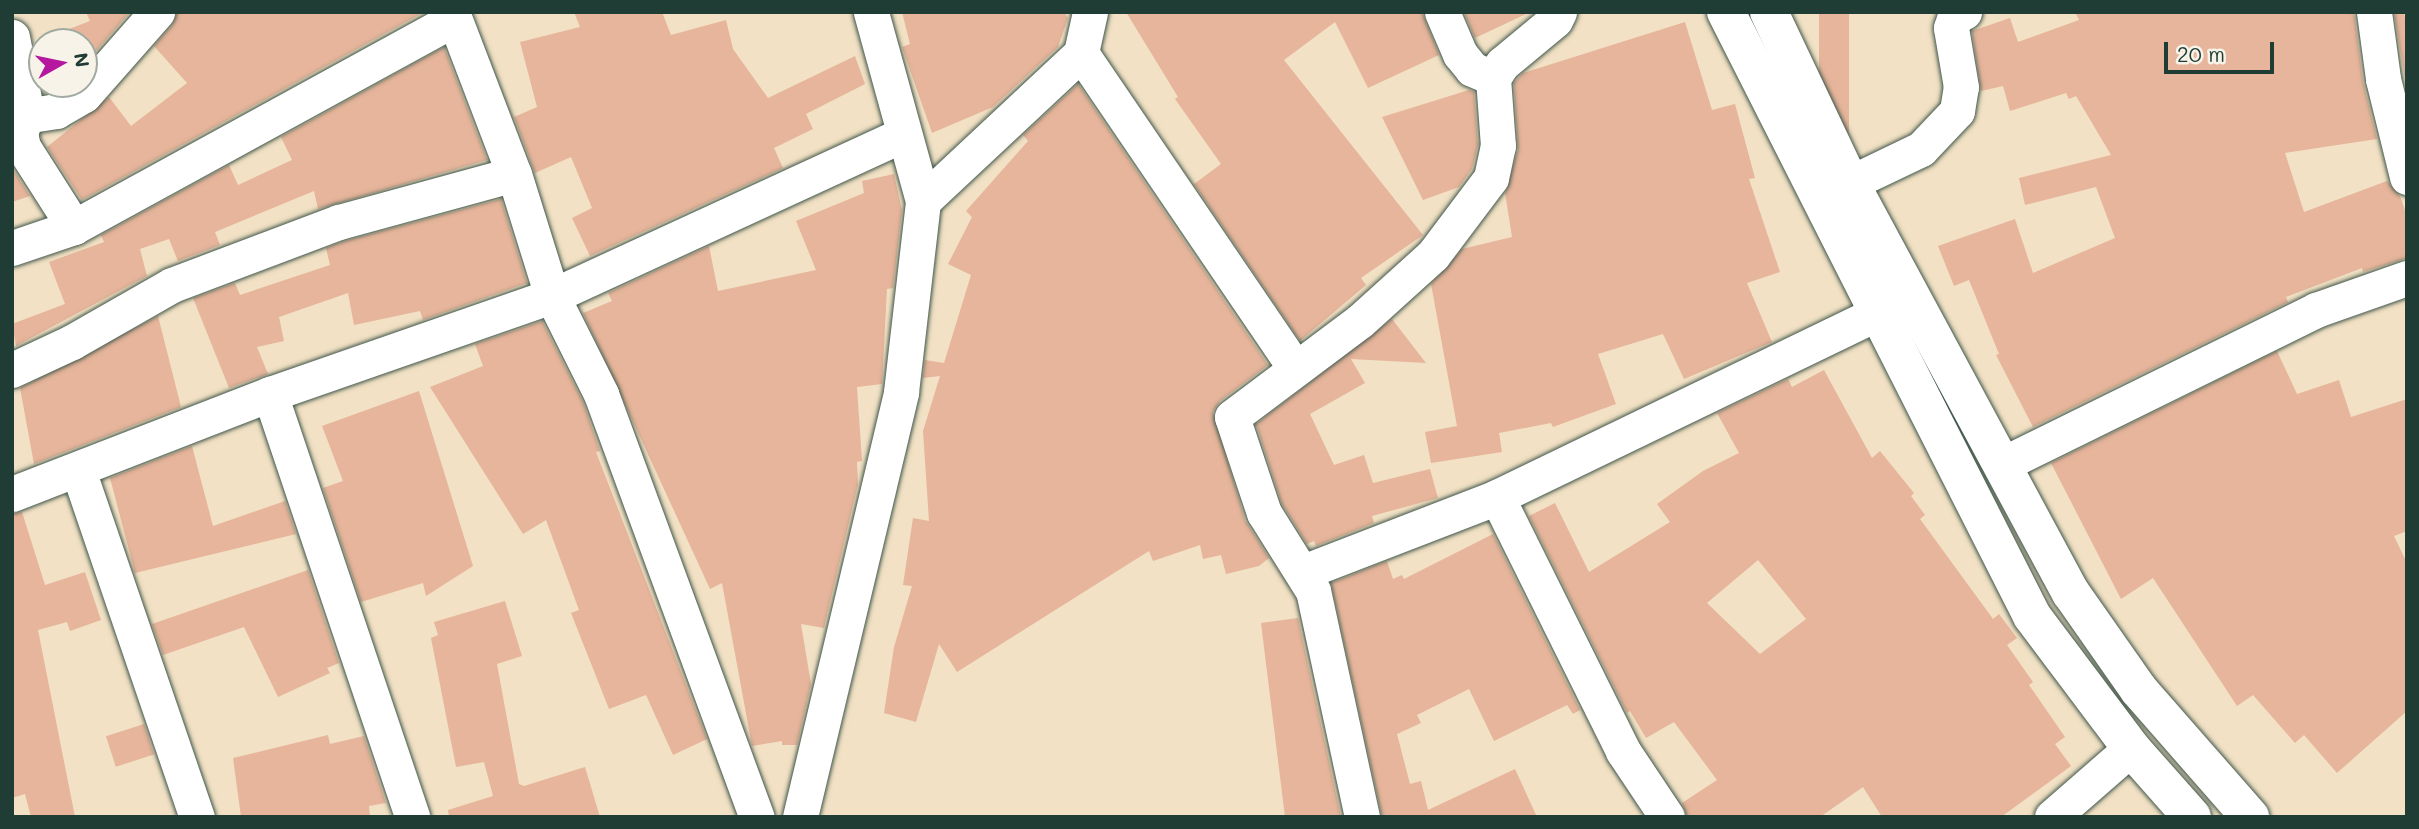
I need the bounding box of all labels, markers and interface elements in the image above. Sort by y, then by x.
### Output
north arrow [28,28,98,98]
scale bar [2167,28,2277,72]
text: 20 m [2177,40,2225,67]
text: N [69,51,96,69]

